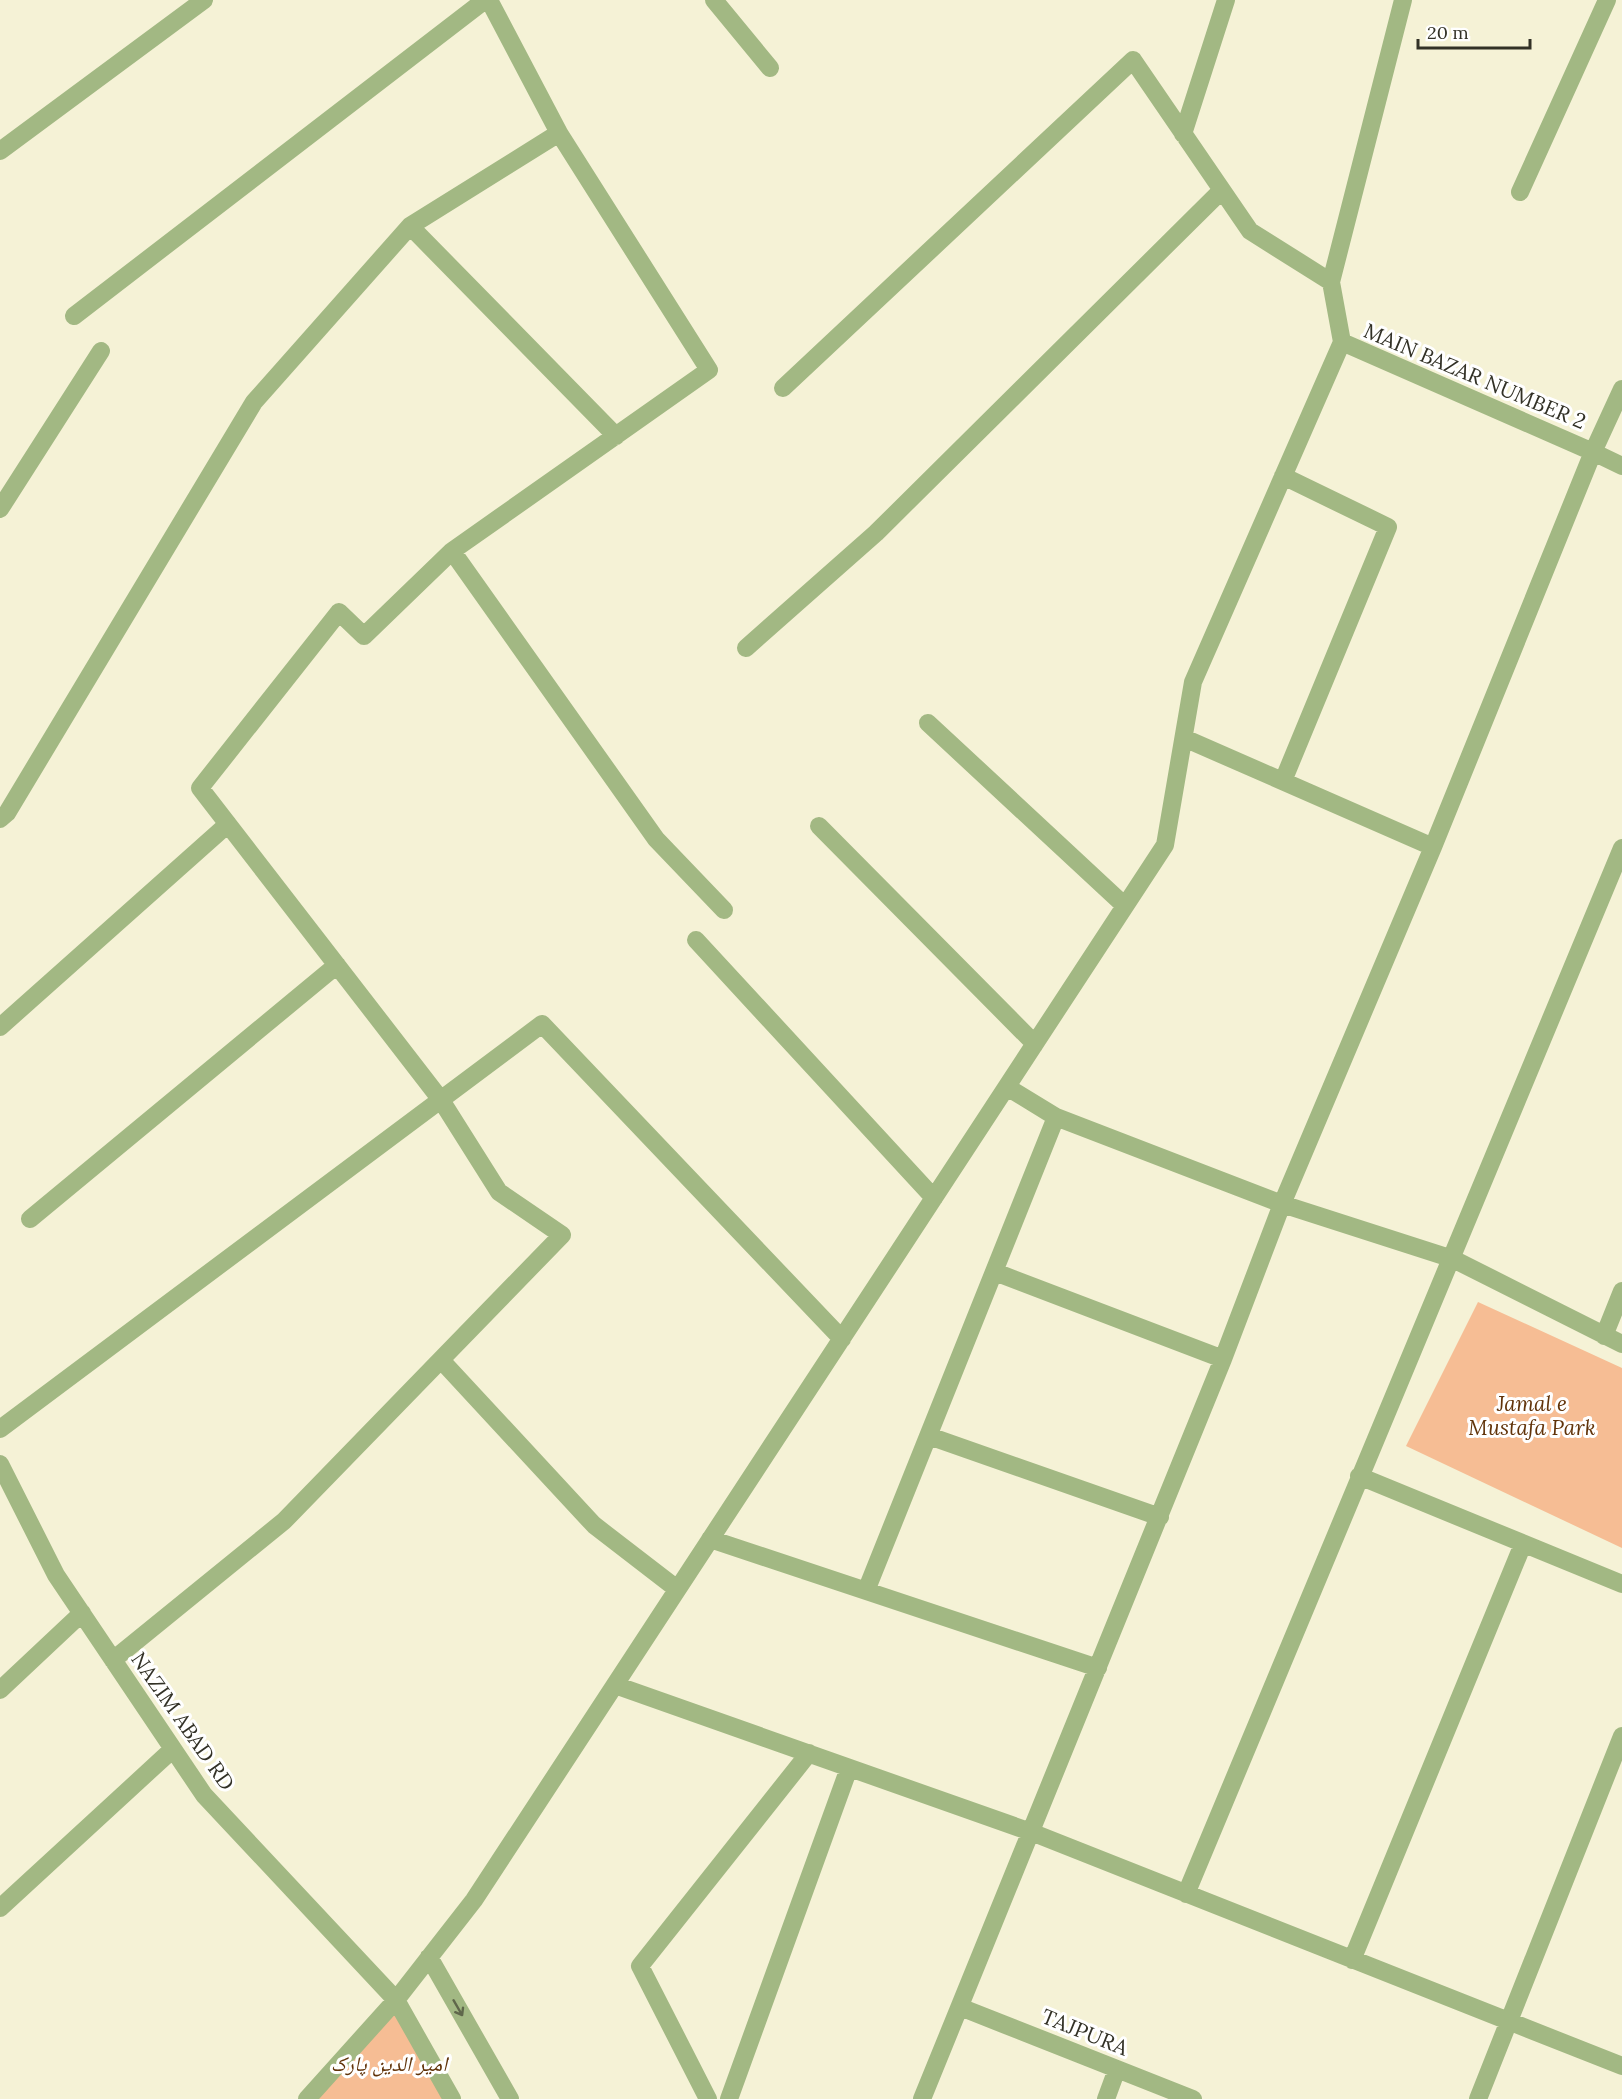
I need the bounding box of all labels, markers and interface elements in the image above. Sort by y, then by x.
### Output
scale bar [1418,12,1530,50]
text: 20 m [1427,21,1469,44]
street label: MAIN BAZAR NUMBER 2 [1360,317,1590,435]
park label: Jamal e Mustafa Park [1468,1390,1596,1441]
street label: NAZIM ABAD RD [125,1647,241,1795]
one-way arrow [453,1999,465,2016]
street label: TAJPURA [1038,2002,1133,2062]
park label: امیر الدین پارک [331,2050,449,2077]

